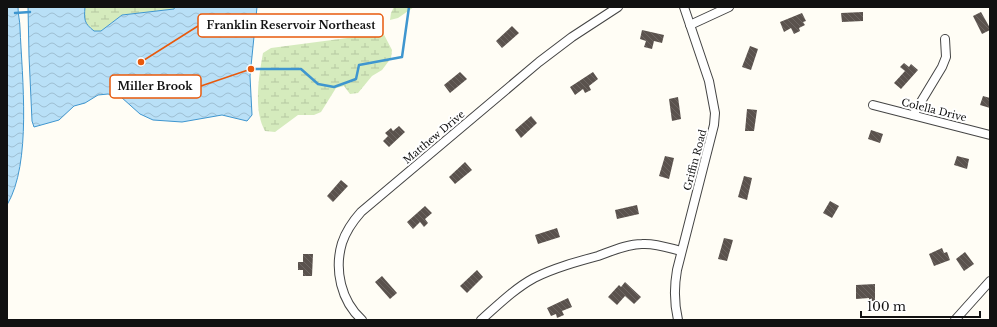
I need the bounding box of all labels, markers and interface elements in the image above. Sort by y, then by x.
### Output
callout: Franklin Reservoir Northeast [198,14,383,37]
text: Franklin Reservoir Northeast [207,18,376,32]
callout: Miller Brook [110,75,201,98]
text: Miller Brook [117,79,193,93]
street label: Colella Drive [900,96,968,124]
street label: Matthew Drive [401,107,468,166]
street label: Griffin Road [681,128,709,192]
scale bar [861,293,980,319]
text: 100 m [867,299,906,314]

